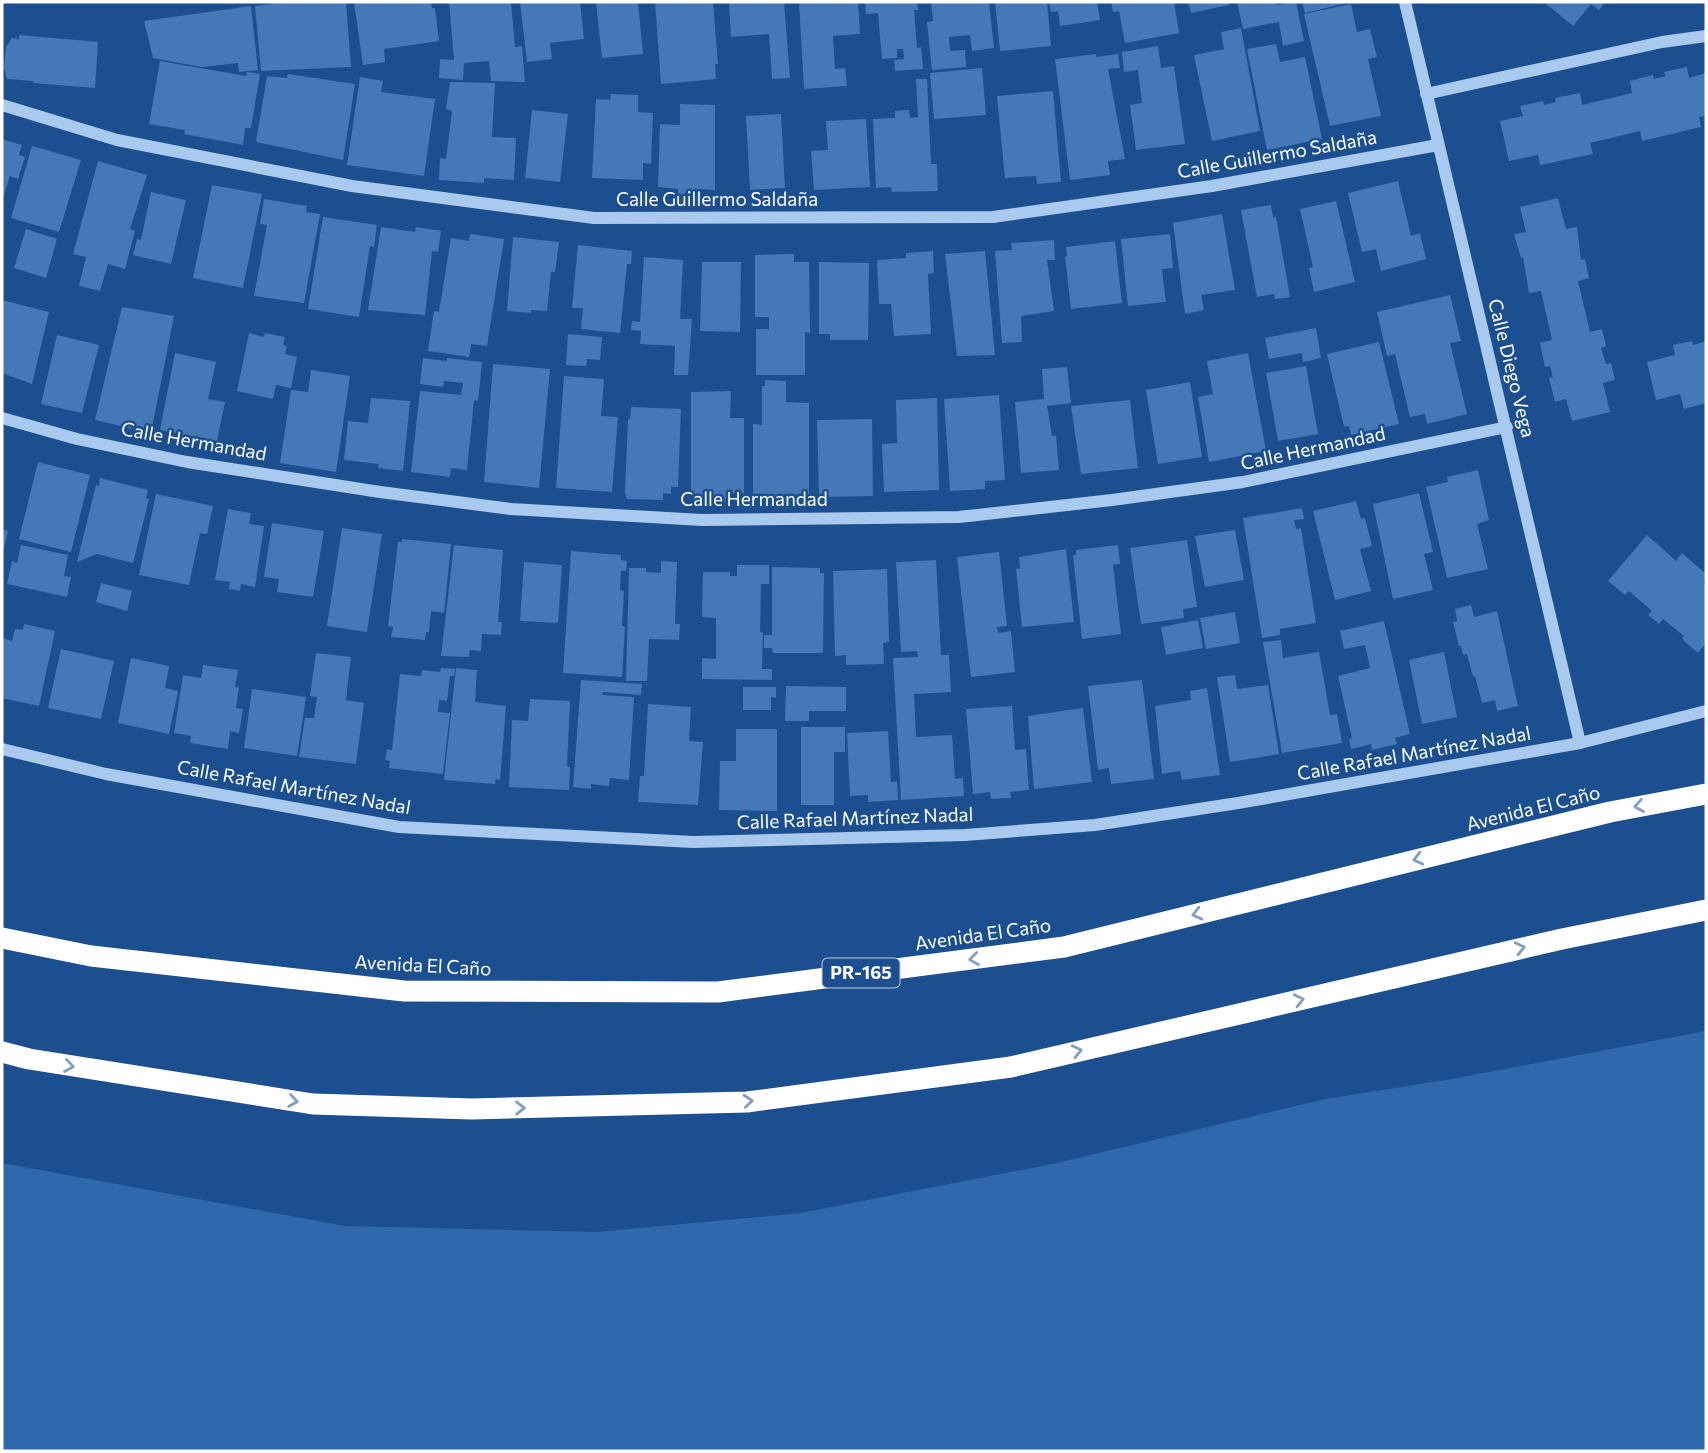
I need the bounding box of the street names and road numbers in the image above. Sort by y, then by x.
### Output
street label: Calle Guillermo Saldaña [1175,125,1378,182]
street label: Calle Guillermo Saldaña [616,187,818,210]
street label: Calle Diego Vega [1484,296,1541,440]
street label: Calle Hermandad [120,416,269,465]
street label: Calle Hermandad [1238,421,1387,474]
street label: Calle Hermandad [680,487,828,510]
street label: Calle Rafael Martínez Nadal [1295,721,1533,784]
street label: Calle Rafael Martínez Nadal [175,755,413,818]
street label: Avenida El Caño [1464,780,1602,835]
street label: Calle Rafael Martínez Nadal [736,802,974,833]
street label: Avenida El Caño [913,913,1052,954]
street label: Avenida El Caño [354,949,492,980]
road number: PR-165 [822,958,900,988]

